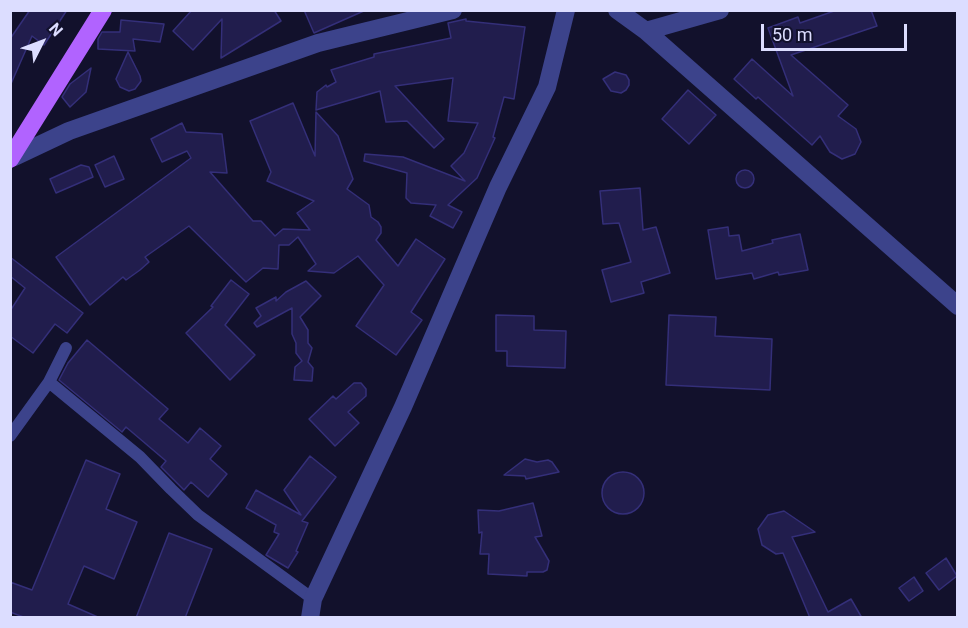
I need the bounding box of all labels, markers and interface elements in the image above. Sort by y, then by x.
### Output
north arrow [12,12,72,72]
scale bar [764,12,910,50]
text: N [45,19,67,40]
text: 50 m [772,24,812,45]

